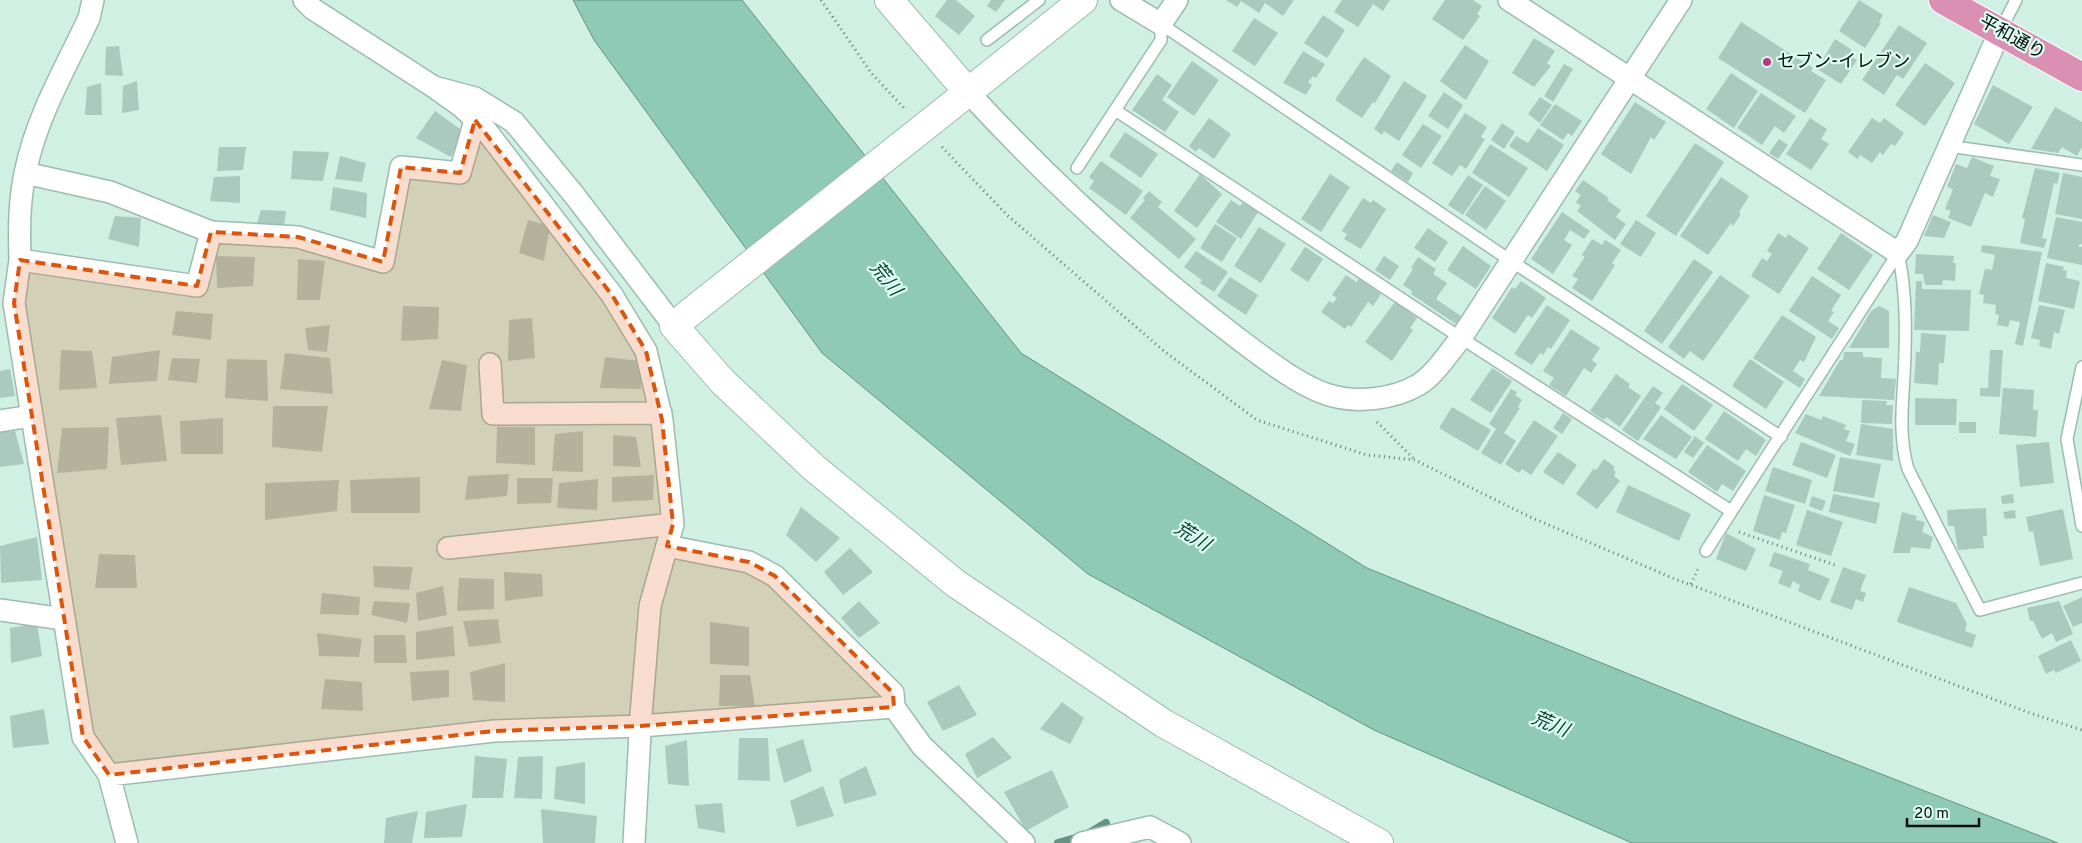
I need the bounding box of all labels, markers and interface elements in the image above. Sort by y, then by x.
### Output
street label: 平和通り [1975,10,2049,66]
place label: セブン-イレブン [1777,51,1910,74]
marker: セブン-イレブン [1761,56,1773,68]
water label: 荒川 [864,257,908,303]
water label: 荒川 [1170,517,1216,558]
water label: 荒川 [1528,707,1574,744]
scale bar [1907,796,1980,828]
text: 20 m [1914,805,1949,824]

